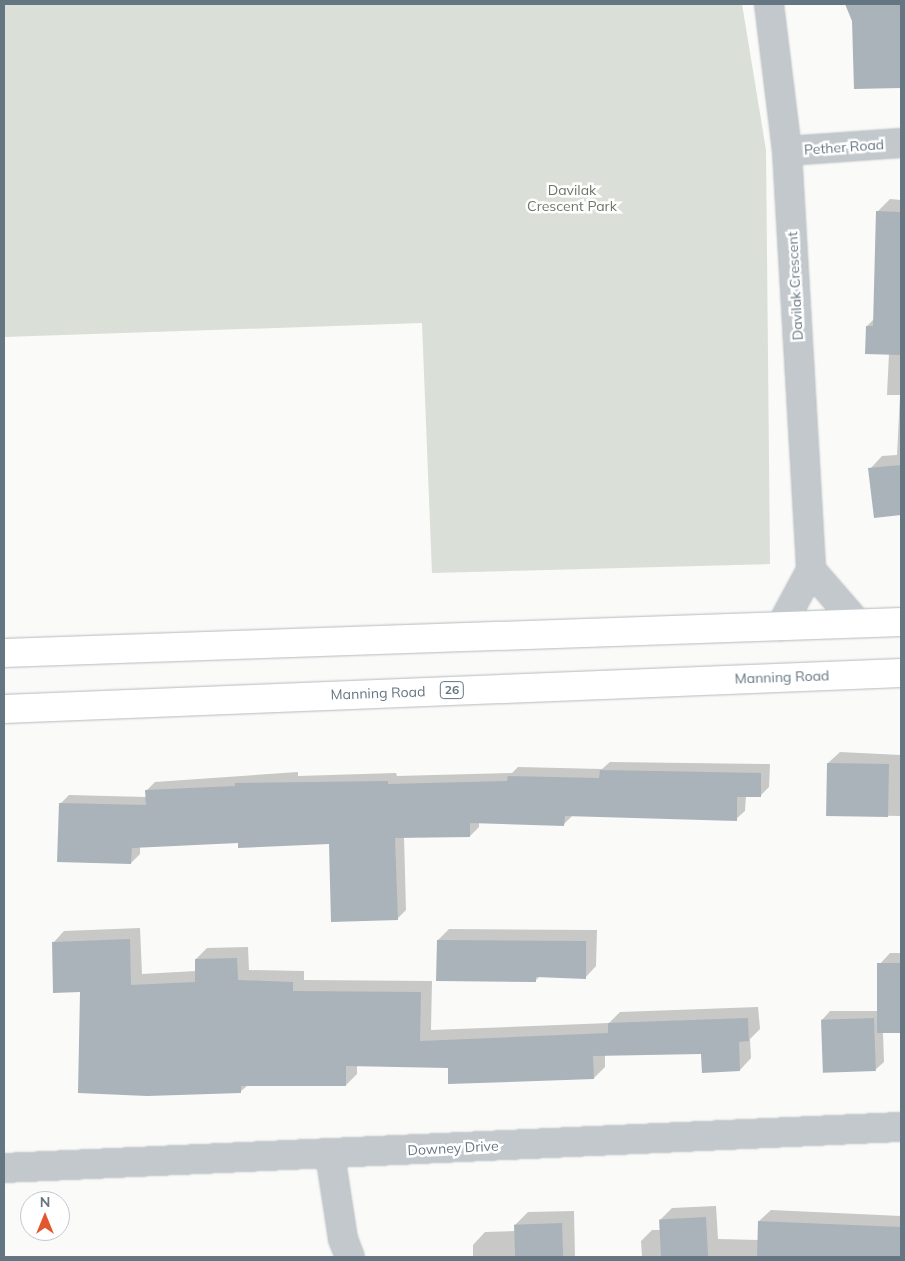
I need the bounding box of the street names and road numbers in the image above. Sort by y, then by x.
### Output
street label: Pether Road [803,136,885,158]
street label: Davilak Crescent [784,231,806,341]
street label: Manning Road [734,667,830,687]
road number: 26 [440,680,464,700]
street label: Manning Road [330,683,426,703]
street label: Downey Drive [407,1137,499,1159]

